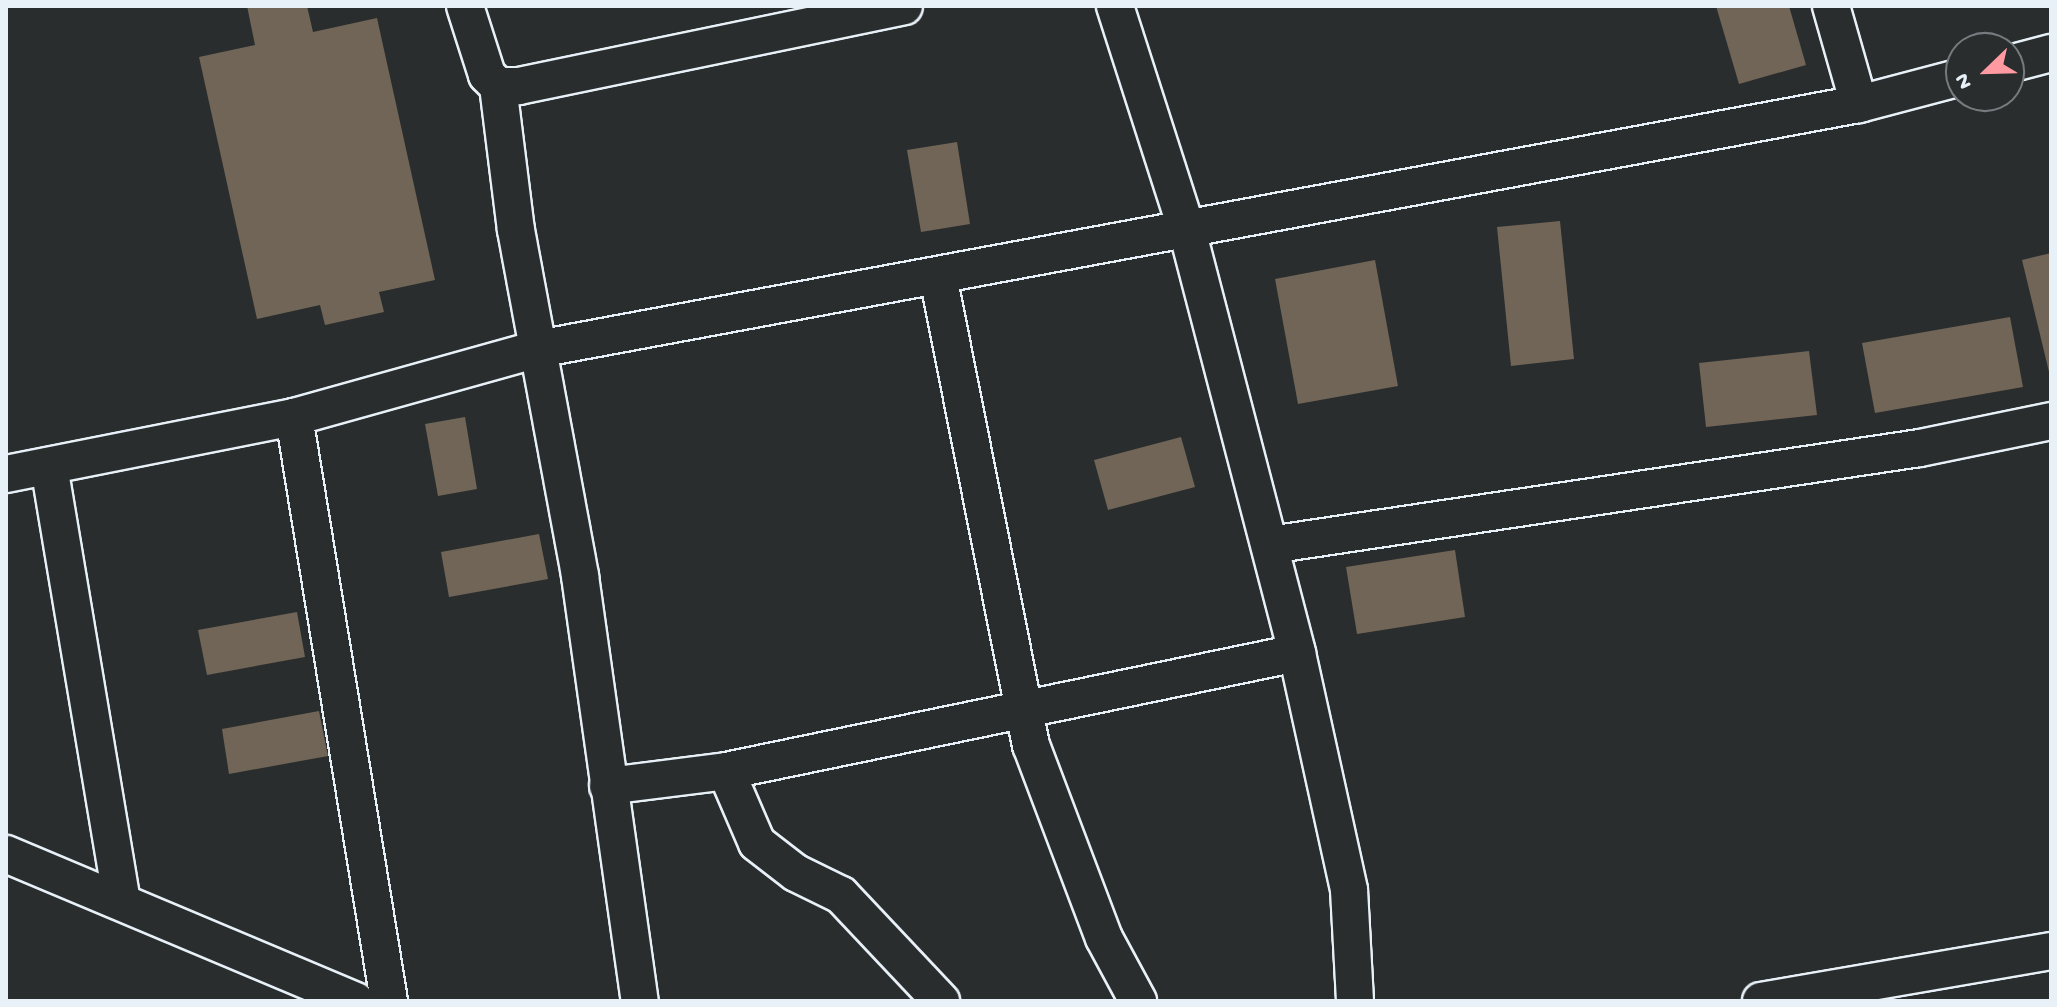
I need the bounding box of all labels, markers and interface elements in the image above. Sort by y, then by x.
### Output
north arrow [1945,32,2025,112]
text: N [1950,69,1980,92]

